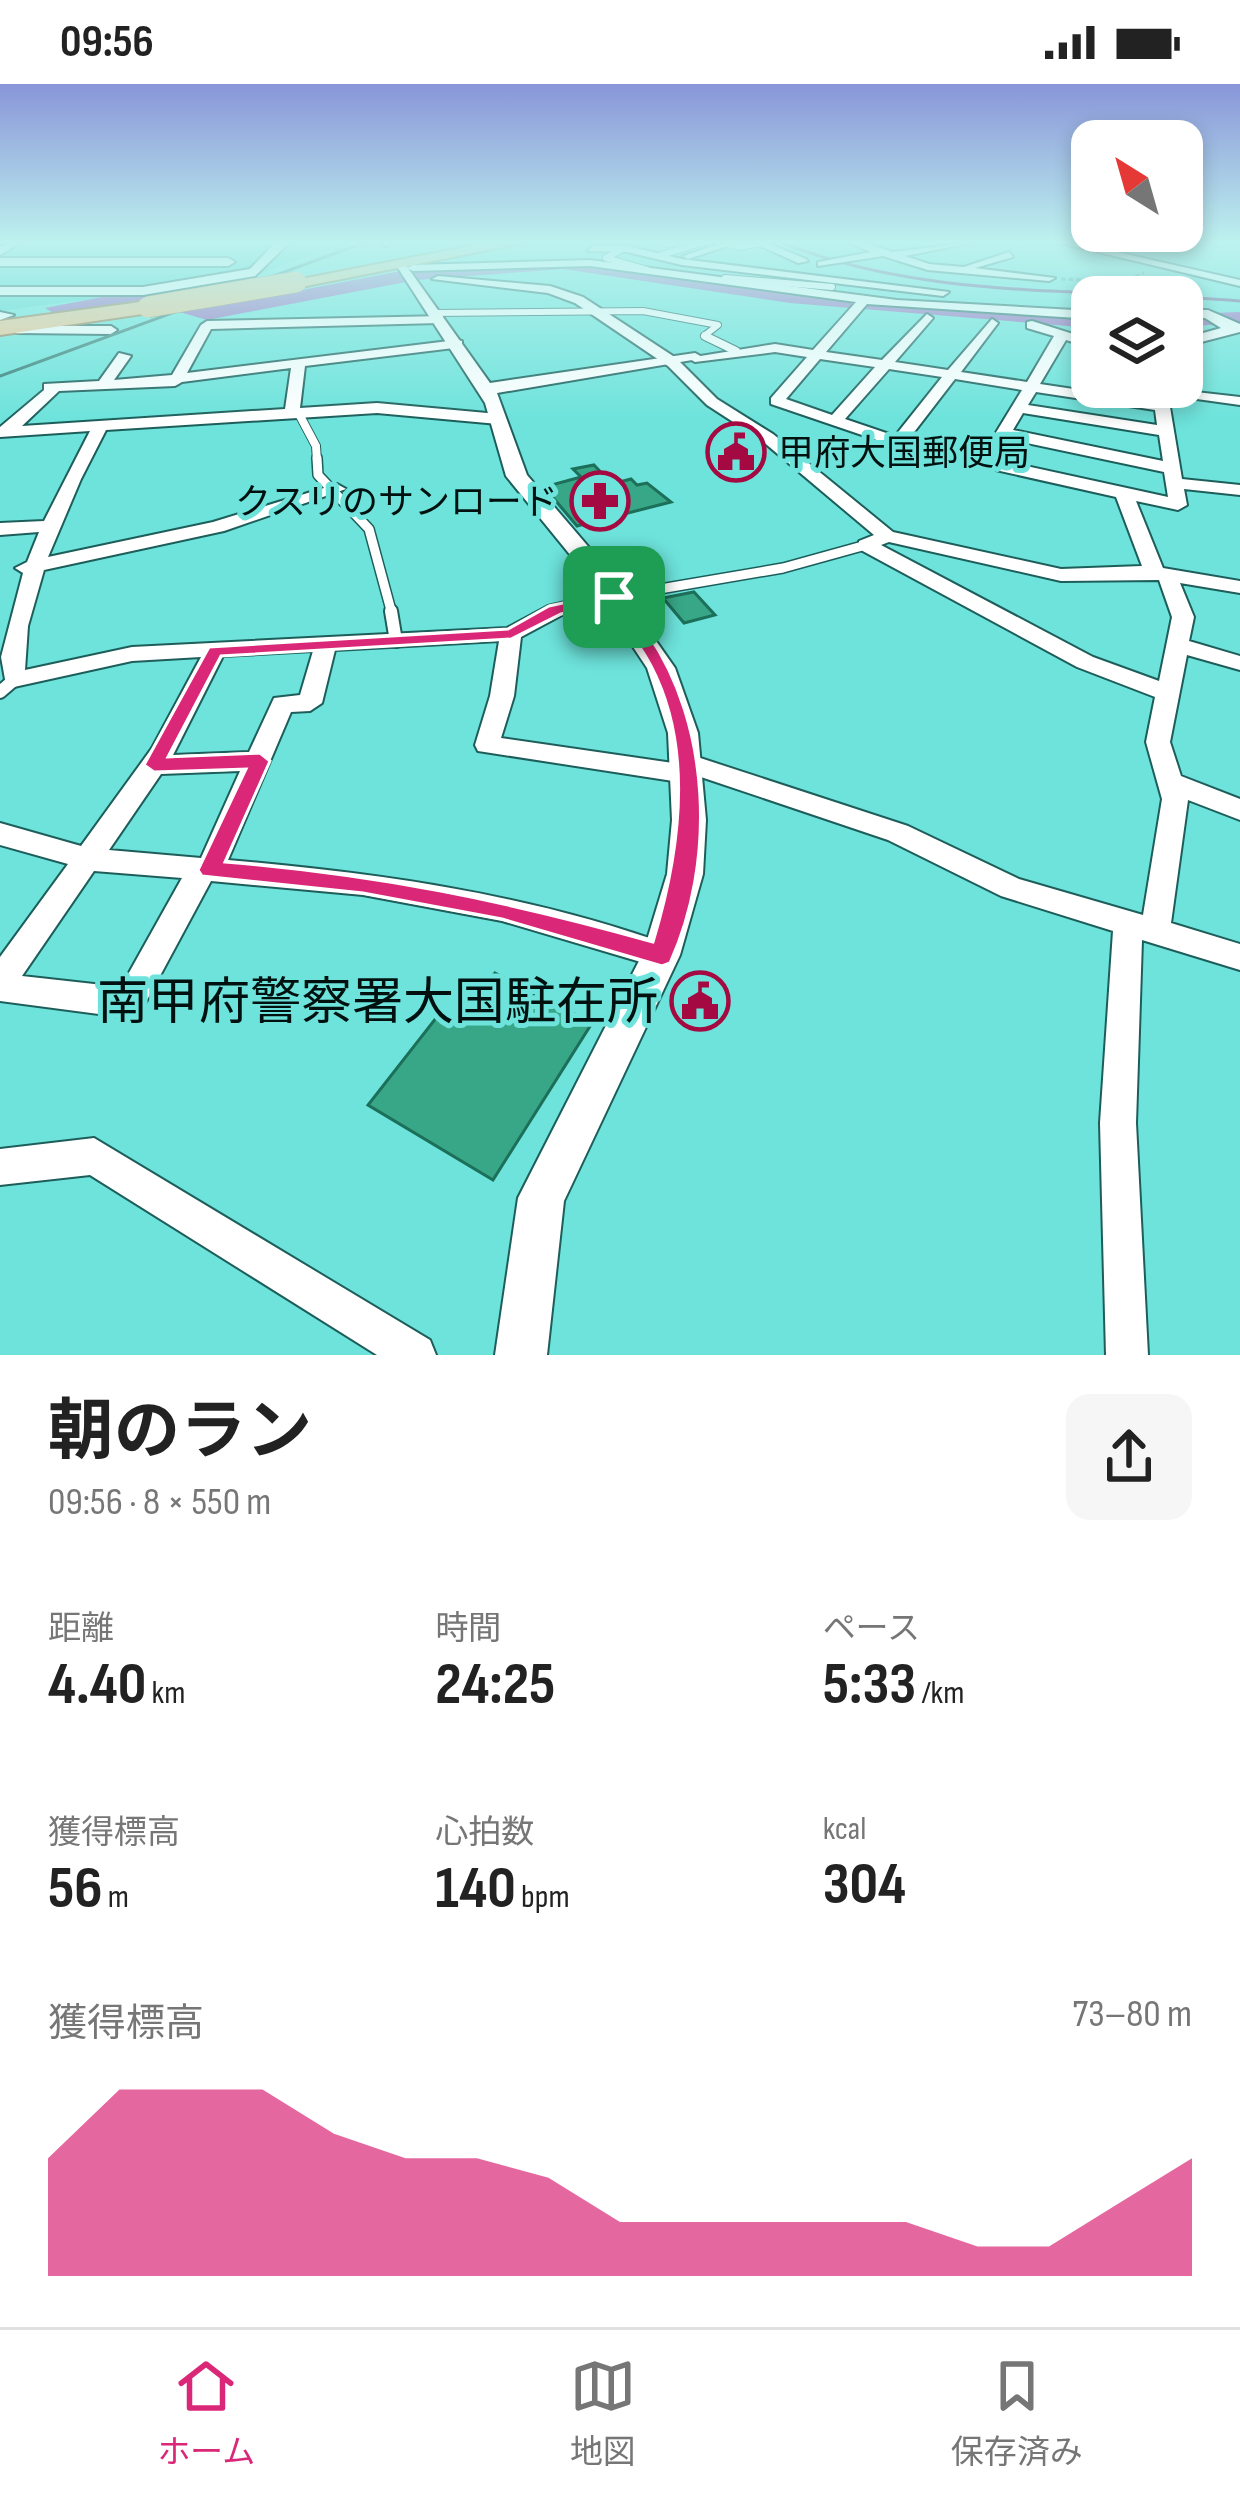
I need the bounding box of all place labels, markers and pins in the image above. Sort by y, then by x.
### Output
public building icon: 甲府大国郵便局 [705,421,767,483]
place label: 甲府大国郵便局 [778,433,1030,476]
pharmacy icon: クスリのサンロード [569,470,631,532]
place label: クスリのサンロード [235,482,558,525]
pin [563,546,665,648]
public building icon: 南甲府警察署大国駐在所 [669,970,731,1032]
place label: 南甲府警察署大国駐在所 [97,973,658,1034]

